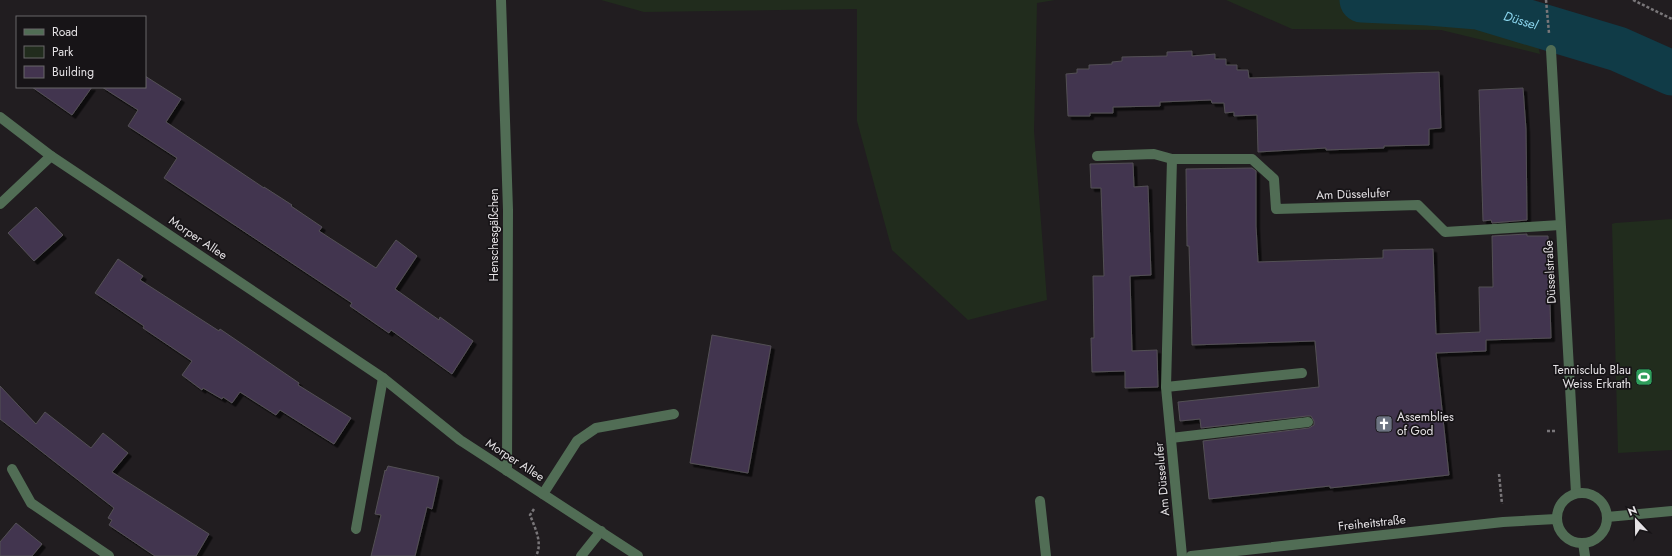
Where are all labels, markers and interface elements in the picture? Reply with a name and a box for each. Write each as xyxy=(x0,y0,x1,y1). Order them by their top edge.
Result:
water label: Düssel xyxy=(1501,6,1541,35)
legend xyxy=(16,16,146,88)
text: Road xyxy=(52,23,78,41)
text: Park xyxy=(52,43,74,61)
text: Building xyxy=(52,63,94,81)
street label: Am Düsselufer xyxy=(1316,184,1391,204)
street label: Henschesgäßchen xyxy=(485,189,503,281)
street label: Morper Allee xyxy=(165,212,231,264)
street label: Düsselstraße xyxy=(1539,240,1561,304)
place label: Tennisclub Blau Weiss Erkrath xyxy=(1553,361,1631,393)
sports icon: Tennisclub Blau Weiss Erkrath xyxy=(1634,367,1654,387)
place label: Assemblies of God xyxy=(1397,408,1454,440)
church icon: Assemblies of God xyxy=(1374,414,1394,434)
street label: Morper Allee xyxy=(482,434,548,486)
street label: Am Düsselufer xyxy=(1150,440,1174,517)
north arrow xyxy=(1616,500,1656,540)
text: N xyxy=(1625,502,1639,520)
street label: Freiheitstraße xyxy=(1337,510,1407,536)

